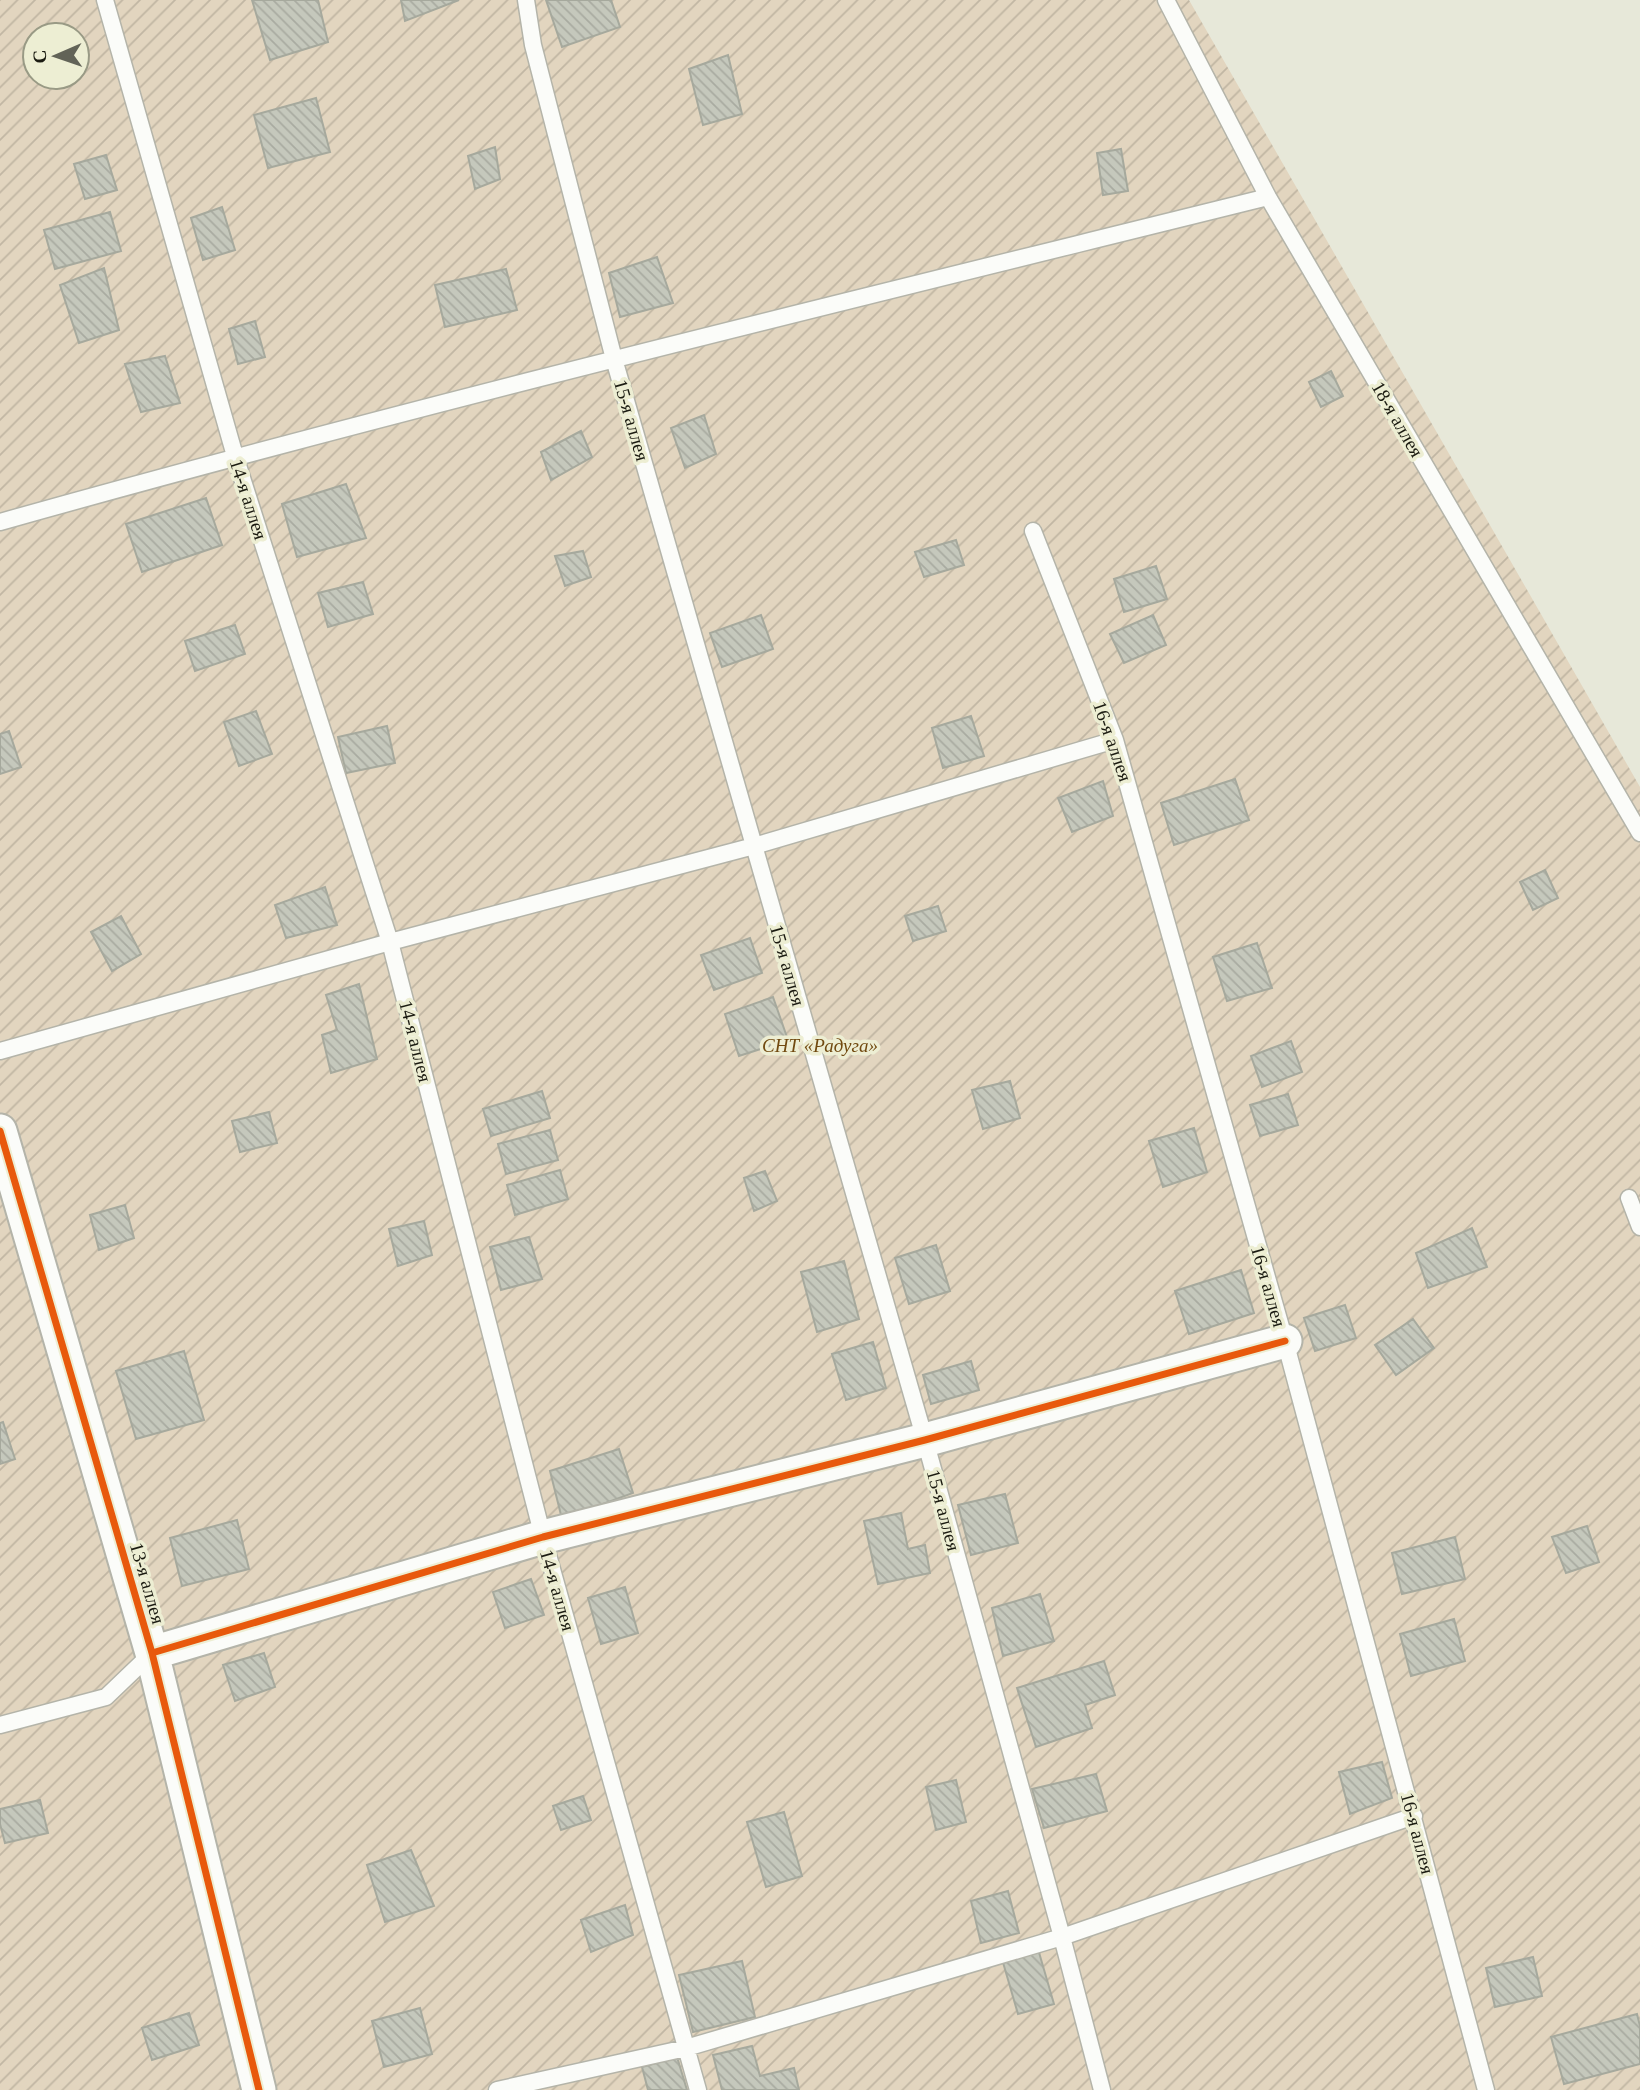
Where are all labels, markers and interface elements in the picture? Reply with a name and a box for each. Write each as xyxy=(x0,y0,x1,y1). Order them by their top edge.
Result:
north arrow xyxy=(21,21,91,91)
text: С xyxy=(29,49,50,64)
street label: 15-я аллея xyxy=(610,377,653,463)
street label: 18-я аллея xyxy=(1368,378,1428,461)
street label: 14-я аллея xyxy=(226,456,271,542)
street label: 16-я аллея xyxy=(1089,698,1136,784)
street label: 15-я аллея xyxy=(766,922,809,1008)
street label: 14-я аллея xyxy=(395,998,436,1084)
park label: СНТ «Радуга» xyxy=(762,1035,878,1056)
street label: 16-я аллея xyxy=(1247,1243,1290,1329)
street label: 15-я аллея xyxy=(923,1467,965,1553)
street label: 13-я аллея xyxy=(126,1540,169,1626)
street label: 14-я аллея xyxy=(536,1547,579,1633)
street label: 16-я аллея xyxy=(1397,1790,1439,1876)

